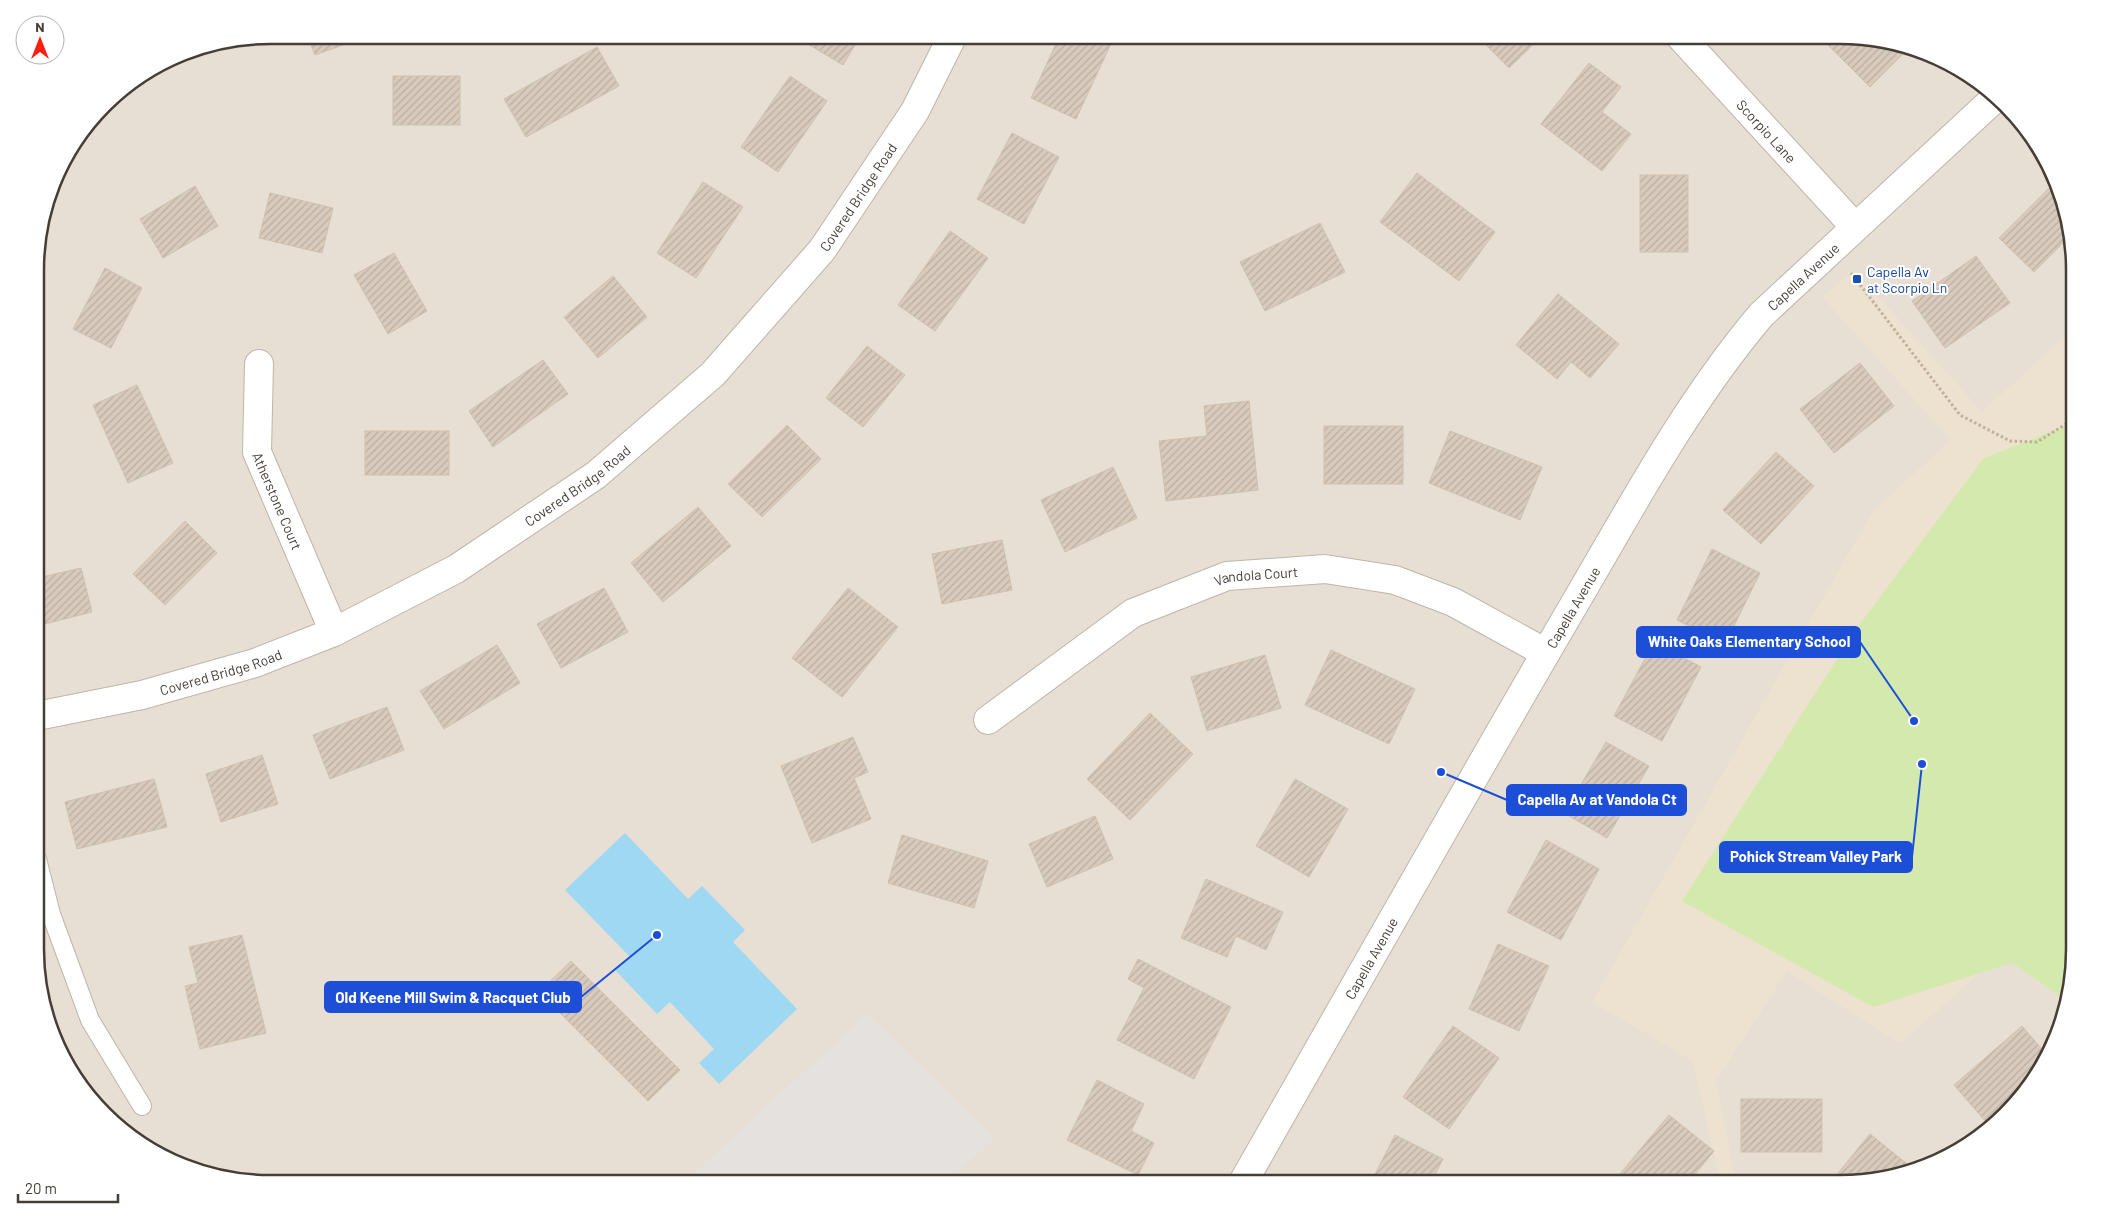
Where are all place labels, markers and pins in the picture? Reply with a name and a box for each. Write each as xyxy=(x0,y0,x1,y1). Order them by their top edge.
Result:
place label: Capella Av at Scorpio Ln xyxy=(1867,263,1947,296)
marker: Capella Av at Scorpio Ln xyxy=(1851,273,1863,285)
callout: White Oaks Elementary School xyxy=(1637,627,1860,657)
callout: Capella Av at Vandola Ct xyxy=(1507,785,1686,815)
callout: Pohick Stream Valley Park xyxy=(1720,842,1912,872)
callout: Old Keene Mill Swim & Racquet Club xyxy=(325,982,581,1012)

